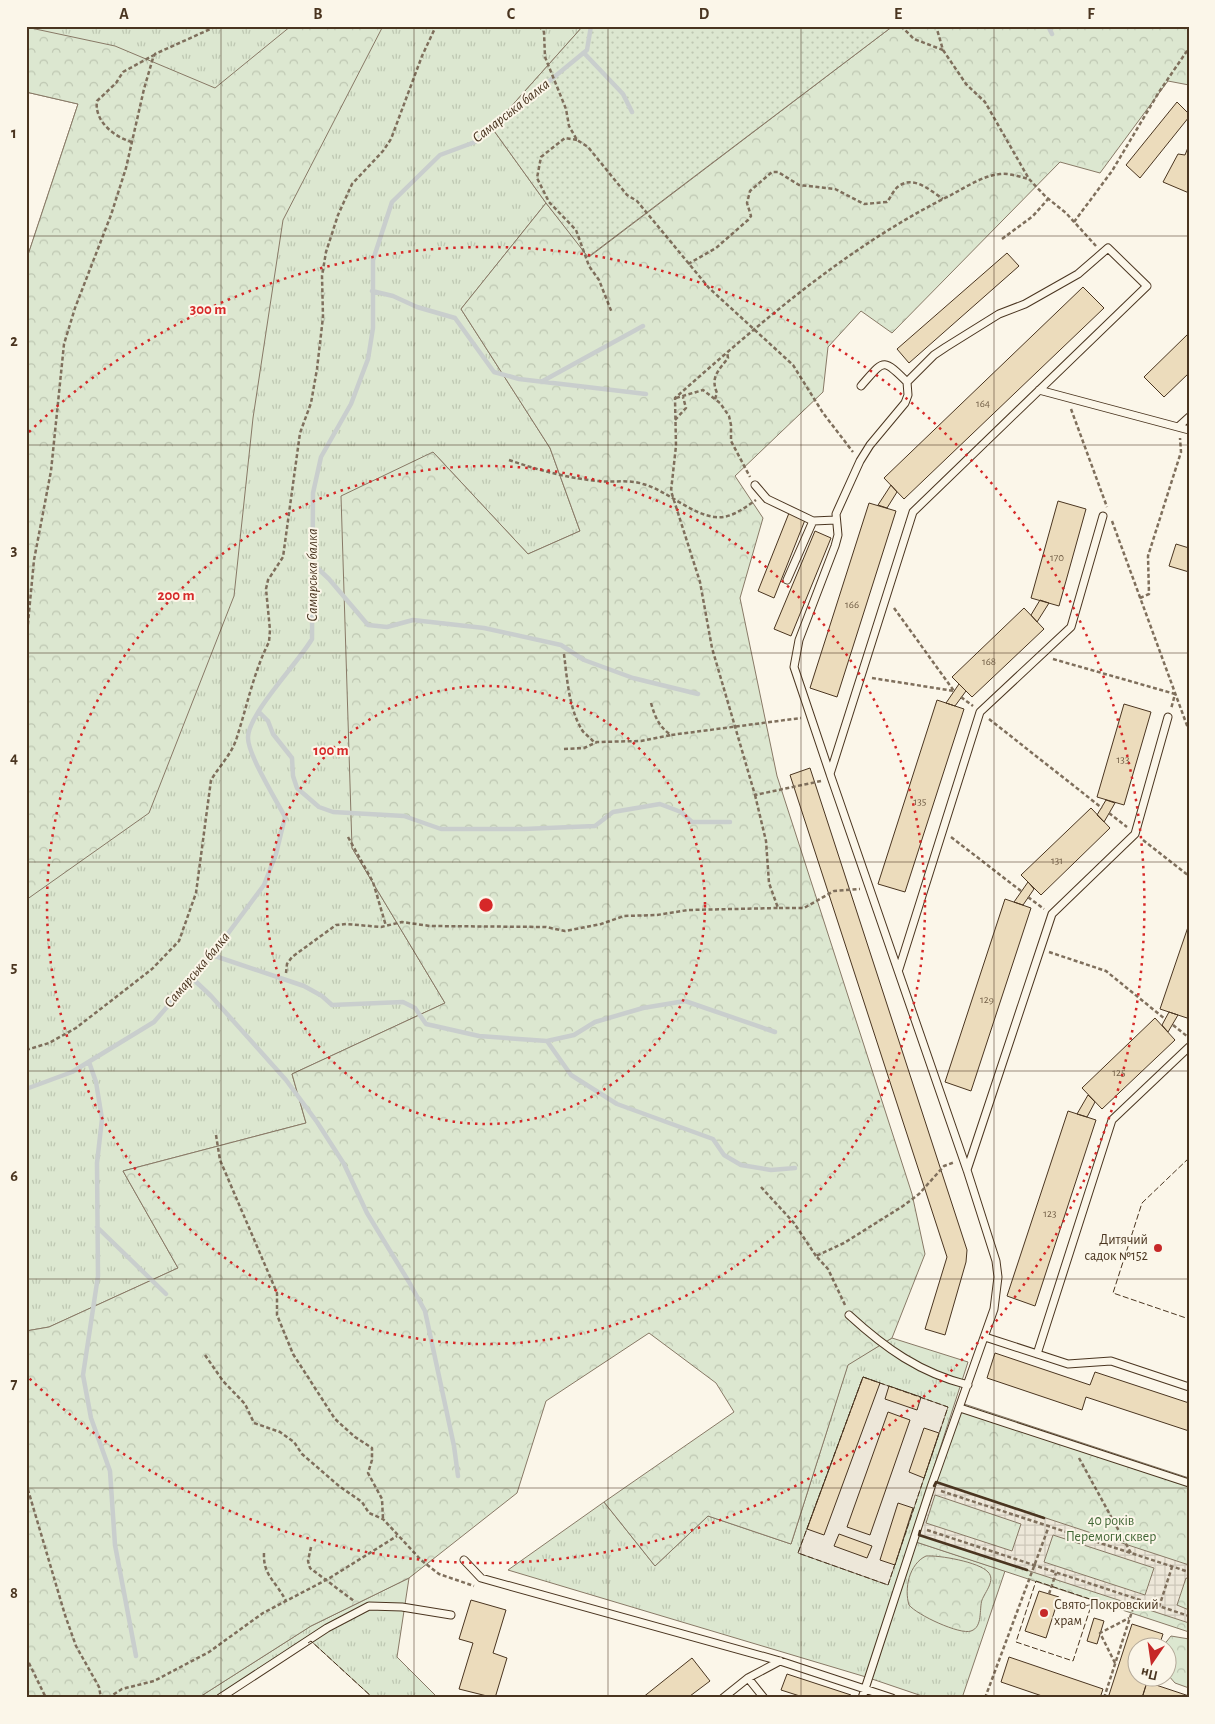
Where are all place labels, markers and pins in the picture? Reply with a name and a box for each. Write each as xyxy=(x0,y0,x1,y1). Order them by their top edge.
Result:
centre of rings xyxy=(477,896,495,914)
place label: Дитячий садок №152 xyxy=(1084,1233,1148,1263)
marker: Дитячий садок №152 xyxy=(1152,1242,1164,1254)
place label: Свято-Покровский храм xyxy=(1054,1598,1159,1628)
marker: Свято-Покровский храм xyxy=(1038,1607,1050,1619)

